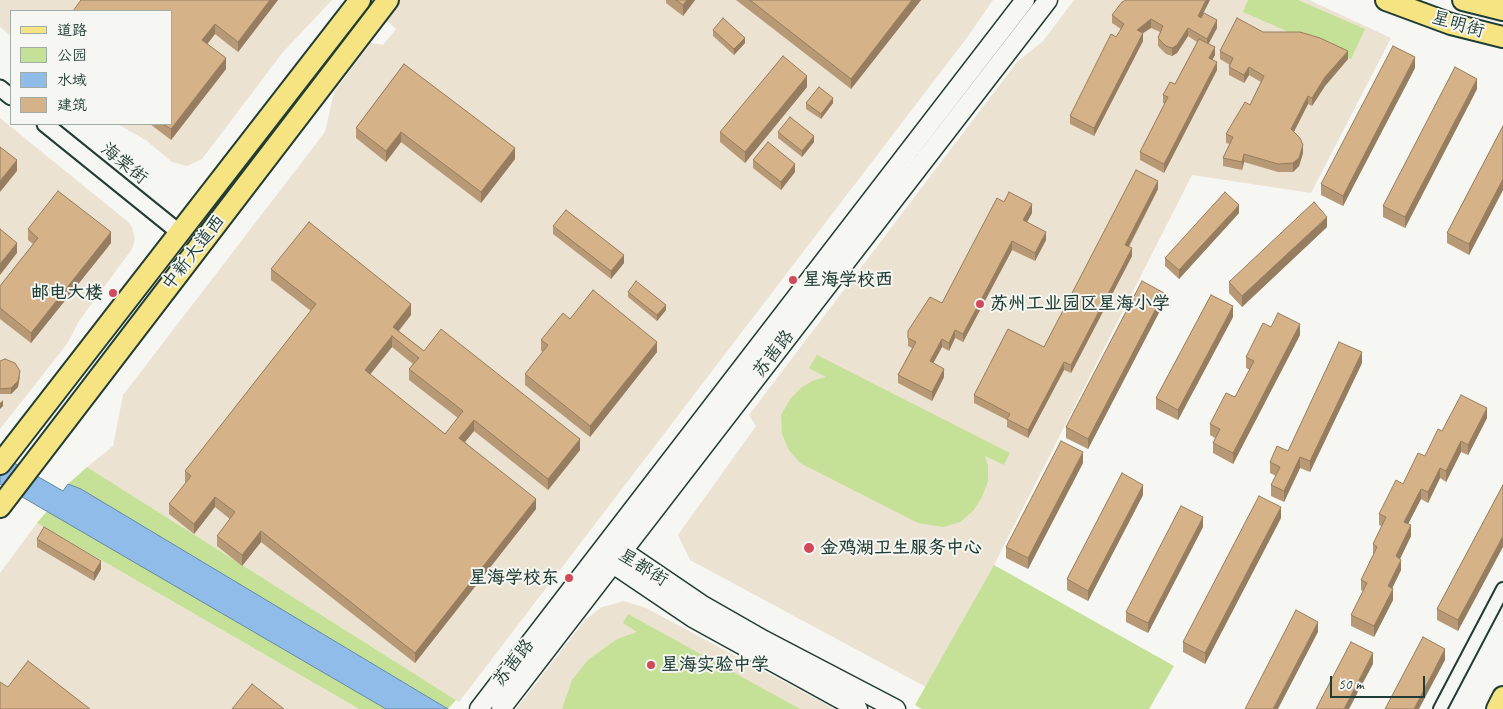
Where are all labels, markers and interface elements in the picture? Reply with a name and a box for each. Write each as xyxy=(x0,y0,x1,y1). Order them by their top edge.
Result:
street label: 星明街 xyxy=(1429,7,1487,43)
legend xyxy=(10,10,172,125)
text: 道路 xyxy=(57,21,87,40)
text: 公园 xyxy=(57,46,87,65)
text: 水域 xyxy=(57,71,87,90)
text: 建筑 xyxy=(57,96,87,115)
street label: 海棠街 xyxy=(96,139,152,189)
street label: 中新大道西 xyxy=(158,211,230,295)
place label: 星海学校西 xyxy=(803,269,893,291)
marker: 星海学校西 xyxy=(787,274,799,286)
place label: 邮电大楼 xyxy=(31,282,103,304)
marker: 邮电大楼 xyxy=(107,287,119,299)
place label: 苏州工业园区星海小学 xyxy=(990,293,1170,315)
marker: 苏州工业园区星海小学 xyxy=(974,298,986,310)
street label: 苏茜路 xyxy=(749,326,799,382)
place label: 金鸡湖卫生服务中心 xyxy=(820,537,982,559)
marker: 金鸡湖卫生服务中心 xyxy=(802,541,816,555)
street label: 星都街 xyxy=(614,545,672,591)
place label: 星海学校东 xyxy=(469,567,559,589)
marker: 星海学校东 xyxy=(563,572,575,584)
street label: 苏茜路 xyxy=(489,635,539,691)
place label: 星海实验中学 xyxy=(661,654,769,676)
marker: 星海实验中学 xyxy=(645,659,657,671)
scale bar xyxy=(1333,666,1428,698)
text: 50 m xyxy=(1338,675,1364,694)

